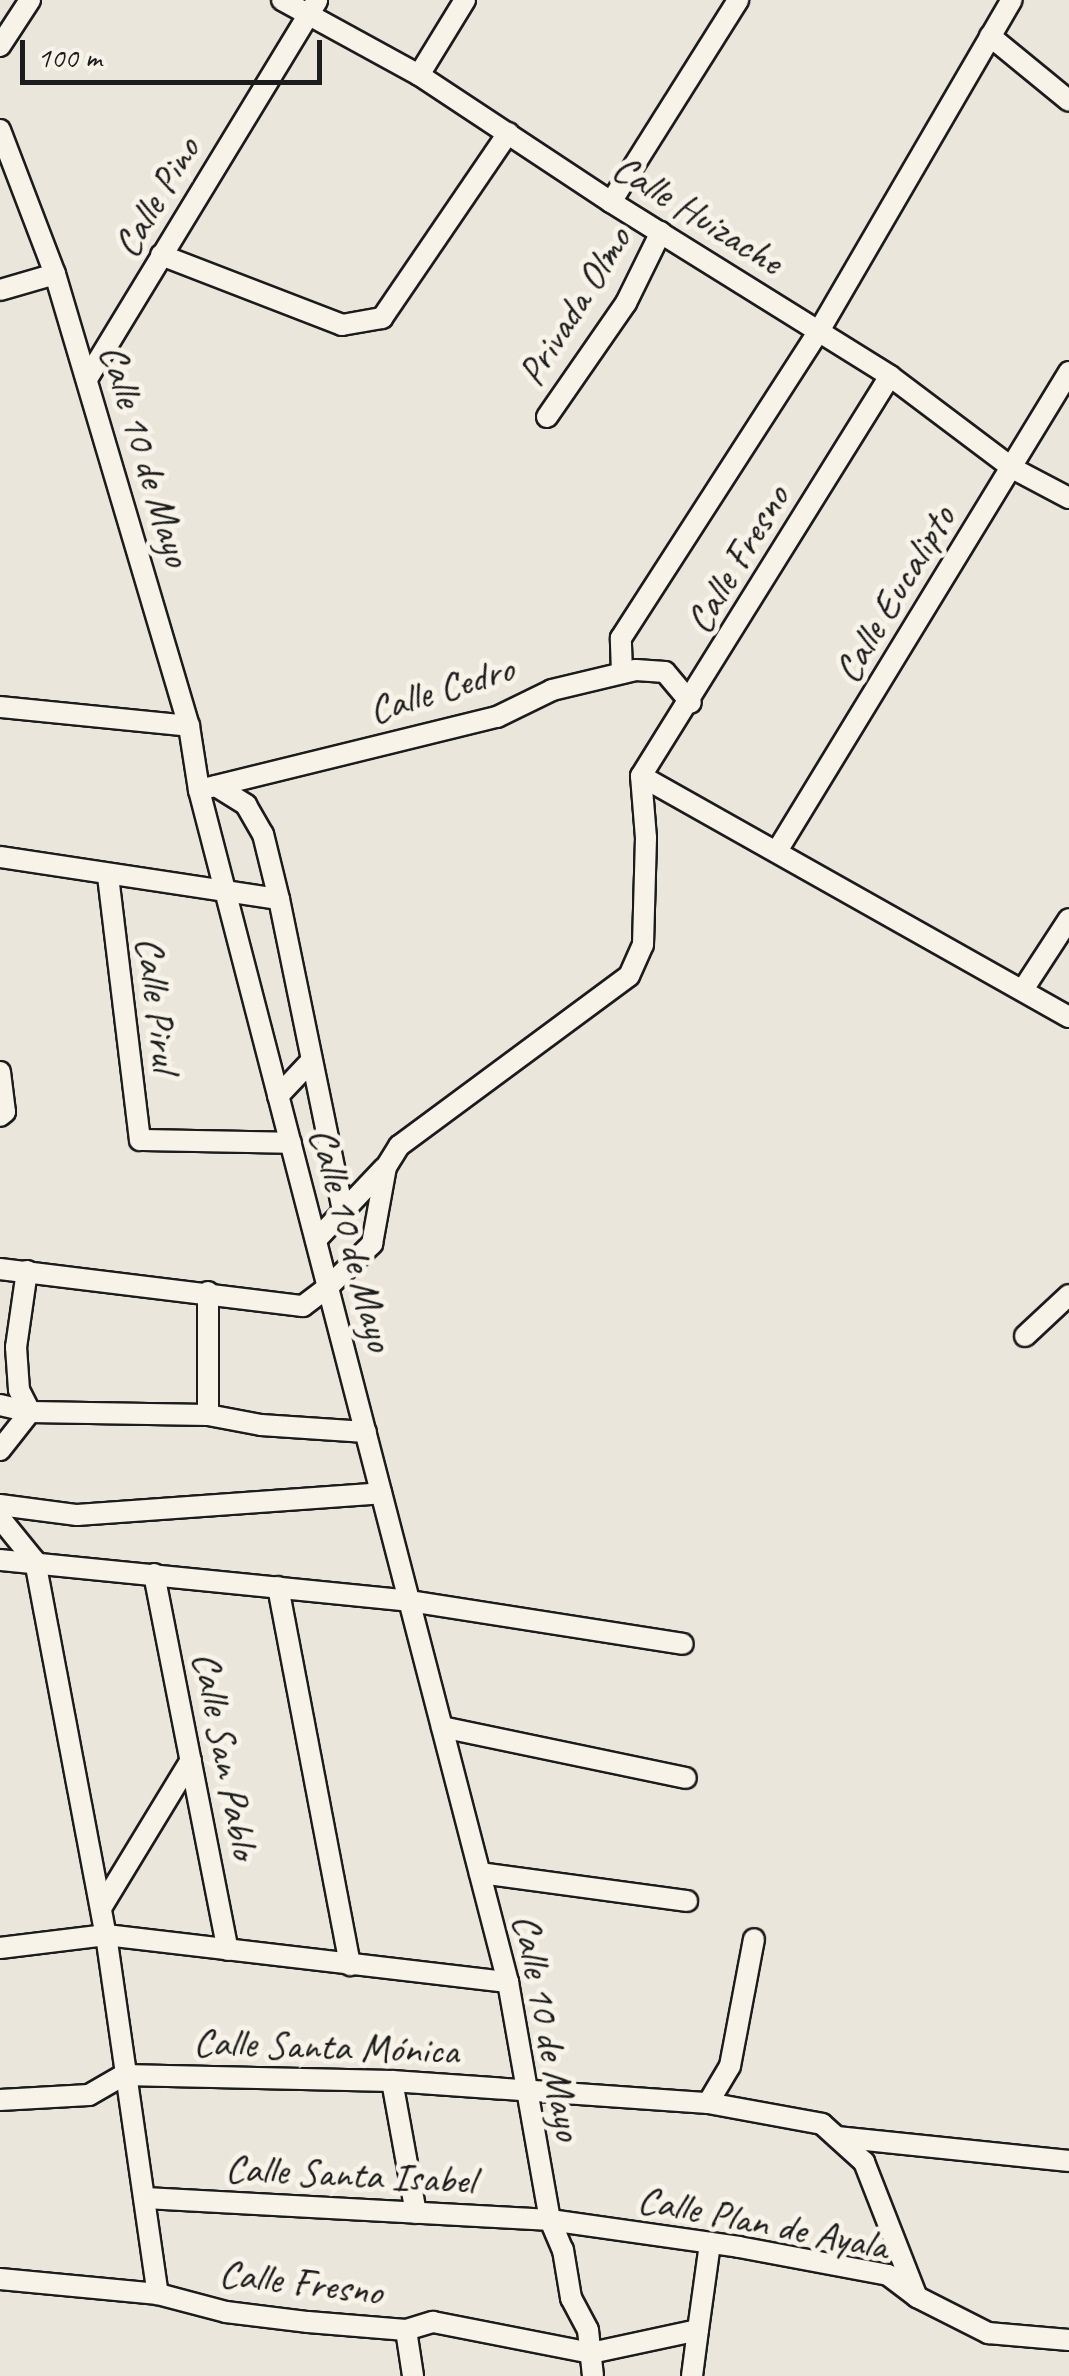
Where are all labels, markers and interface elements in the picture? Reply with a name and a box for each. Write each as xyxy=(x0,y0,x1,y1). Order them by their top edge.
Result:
scale bar xyxy=(25,20,328,82)
text: 100 m xyxy=(37,38,102,76)
street label: Calle Pino xyxy=(102,128,210,266)
street label: Calle Huizache xyxy=(604,143,792,285)
street label: Privada Olmo xyxy=(507,218,641,394)
street label: Calle 10 de Mayo xyxy=(89,338,203,572)
street label: Calle Fresno xyxy=(674,477,800,641)
street label: Calle Eucalipto xyxy=(823,498,965,690)
street label: Calle Cedro xyxy=(363,644,519,734)
street label: Calle Pirul xyxy=(126,934,190,1074)
street label: Calle 10 de Mayo xyxy=(299,1122,405,1356)
street label: Calle San Pablo xyxy=(182,1648,270,1862)
street label: Calle 10 de Mayo xyxy=(503,1910,593,2144)
street label: Calle Santa Mónica xyxy=(193,2017,459,2075)
street label: Calle Santa Isabel xyxy=(224,2143,476,2205)
street label: Calle Plan de Ayala xyxy=(633,2174,893,2270)
street label: Calle Fresno xyxy=(217,2248,385,2316)

